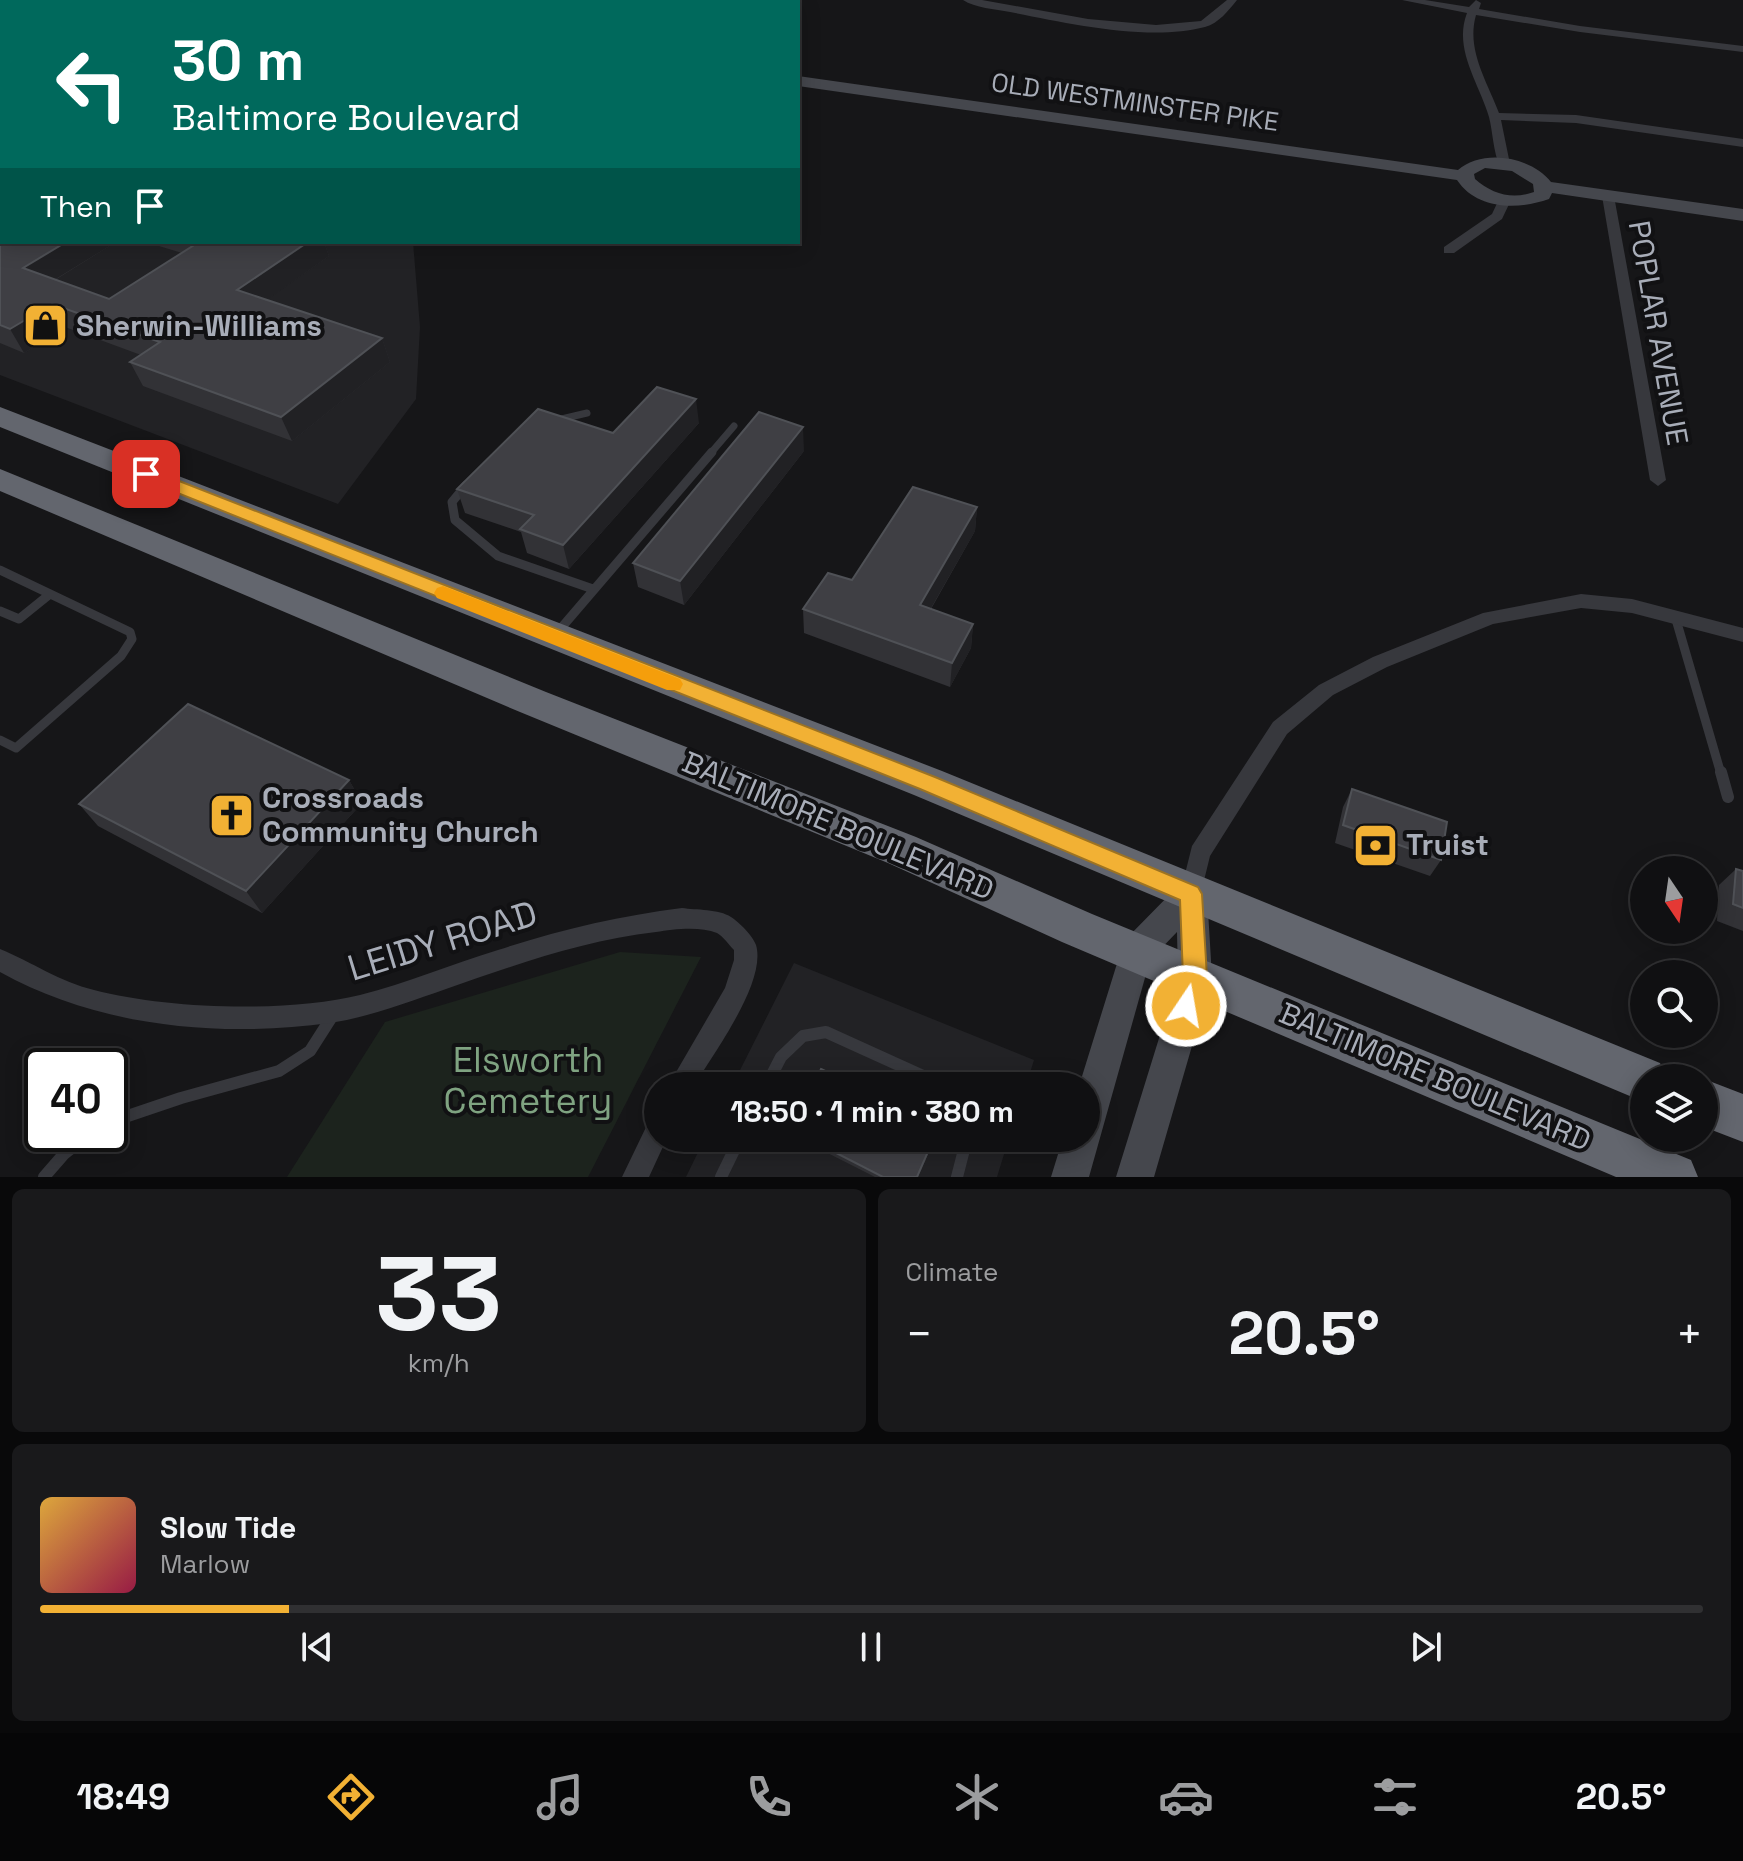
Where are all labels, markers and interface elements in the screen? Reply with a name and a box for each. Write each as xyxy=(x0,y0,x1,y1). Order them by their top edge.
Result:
text: 30 m xyxy=(172,25,304,96)
icon: left xyxy=(40,32,144,136)
street label: OLD WESTMINSTER PIKE xyxy=(989,65,1281,139)
text: Baltimore Boulevard xyxy=(172,95,521,141)
icon: arrive xyxy=(128,184,172,228)
text: Then xyxy=(40,187,112,226)
street label: POPLAR AVENUE xyxy=(1620,218,1697,448)
shop icon: Sherwin-Williams xyxy=(21,302,69,350)
place label: Sherwin-Williams xyxy=(76,306,322,345)
pin xyxy=(112,440,180,508)
icon: arrive xyxy=(124,452,168,496)
street label: BALTIMORE BOULEVARD xyxy=(677,742,1000,909)
place label: Crossroads Community Church xyxy=(262,778,539,851)
church icon: Crossroads Community Church xyxy=(207,791,255,839)
bank icon: Truist xyxy=(1351,821,1399,869)
place label: Truist xyxy=(1406,825,1489,864)
north arrow xyxy=(1630,856,1718,944)
map controls xyxy=(1630,856,1718,1152)
street label: LEIDY ROAD xyxy=(342,890,542,992)
button: search xyxy=(1630,960,1718,1048)
position arrow xyxy=(1144,964,1228,1048)
street label: BALTIMORE BOULEVARD xyxy=(1274,993,1597,1160)
park label: Elsworth Cemetery xyxy=(444,1037,612,1124)
speed limit sign: 40 xyxy=(24,1048,128,1152)
button: layers xyxy=(1630,1064,1718,1152)
text: 18:50 · 1 min · 380 m xyxy=(730,1092,1014,1131)
text: 33 xyxy=(376,1228,502,1360)
text: Climate xyxy=(906,1255,998,1289)
text: 20.5° xyxy=(1229,1295,1380,1372)
text: − xyxy=(906,1306,933,1362)
text: + xyxy=(1676,1306,1703,1362)
text: km/h xyxy=(408,1346,470,1380)
text: Slow Tide xyxy=(160,1508,296,1547)
text: Marlow xyxy=(160,1547,250,1581)
icon: previous xyxy=(295,1625,339,1669)
icon: pause xyxy=(849,1625,893,1669)
icon: next xyxy=(1404,1625,1448,1669)
icon: directions xyxy=(323,1769,379,1825)
icon: music xyxy=(532,1769,588,1825)
icon: phone xyxy=(741,1769,797,1825)
icon: climate xyxy=(949,1769,1005,1825)
icon: car xyxy=(1158,1769,1214,1825)
icon: filters xyxy=(1367,1769,1423,1825)
text: 18:49 xyxy=(76,1774,170,1820)
text: 20.5° xyxy=(1576,1774,1667,1820)

